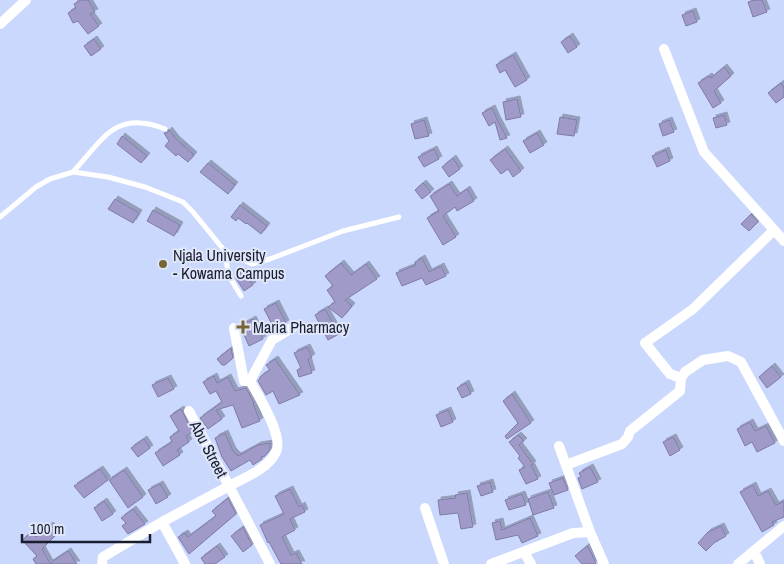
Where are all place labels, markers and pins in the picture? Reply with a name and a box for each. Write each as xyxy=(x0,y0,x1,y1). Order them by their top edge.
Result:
place label: Njala University - Kowama Campus xyxy=(173,244,285,284)
marker: Njala University - Kowama Campus xyxy=(157,258,169,270)
place label: Maria Pharmacy xyxy=(253,316,350,338)
marker: Maria Pharmacy xyxy=(237,321,249,333)

